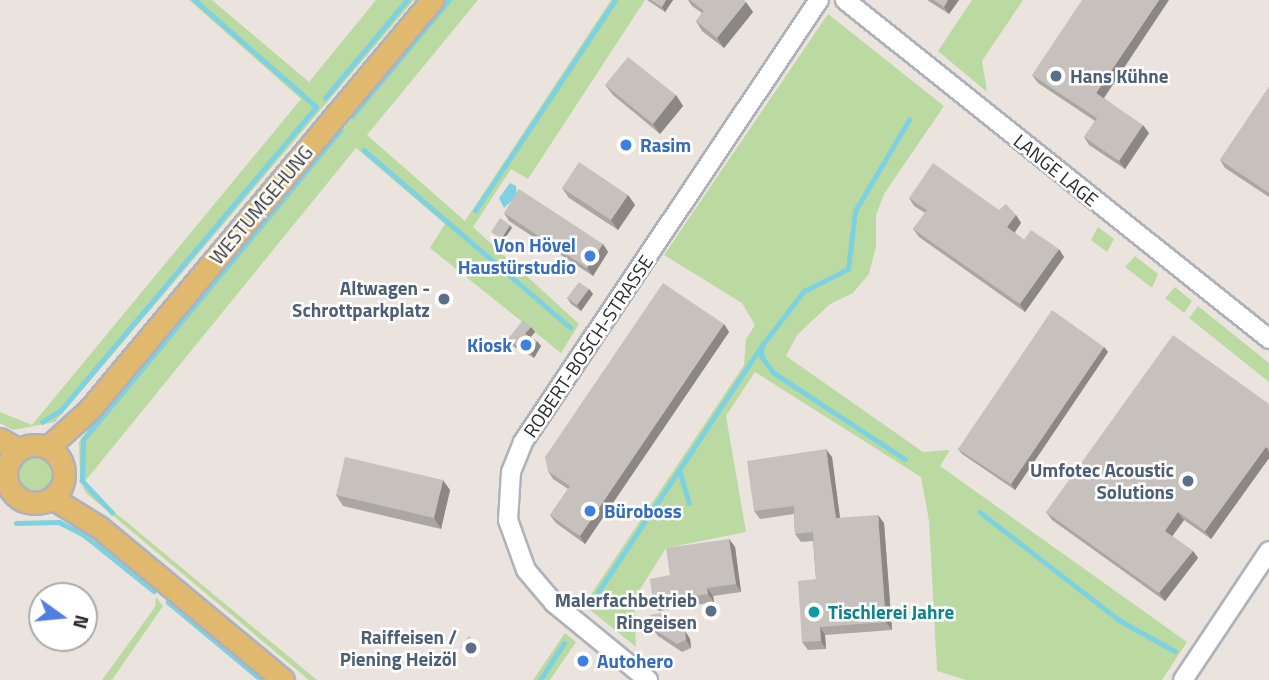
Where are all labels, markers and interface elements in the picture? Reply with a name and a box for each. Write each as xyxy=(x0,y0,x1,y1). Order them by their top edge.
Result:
place label: Hans Kühne xyxy=(1070,65,1168,87)
marker: Hans Kühne xyxy=(1048,68,1064,84)
street label: LANGE LAGE xyxy=(1009,129,1103,211)
place label: Rasim xyxy=(640,134,691,156)
marker: Rasim xyxy=(618,137,634,153)
street label: WESTUMGEHUNG xyxy=(205,141,317,269)
place label: Von Hövel Haustürstudio xyxy=(458,234,576,278)
marker: Von Hövel Haustürstudio xyxy=(582,248,598,264)
street label: ROBERT-BOSCH-STRASSE xyxy=(519,251,657,441)
place label: Altwagen - Schrottparkplatz xyxy=(292,277,430,321)
marker: Altwagen - Schrottparkplatz xyxy=(436,291,452,307)
place label: Kiosk xyxy=(467,334,512,356)
marker: Kiosk xyxy=(518,337,534,353)
place label: Umfotec Acoustic Solutions xyxy=(1030,459,1174,503)
marker: Umfotec Acoustic Solutions xyxy=(1180,473,1196,489)
place label: Büroboss xyxy=(604,500,682,522)
marker: Büroboss xyxy=(582,503,598,519)
north arrow xyxy=(28,582,98,652)
place label: Malerfachbetrieb Ringeisen xyxy=(555,589,697,633)
place label: Tischlerei Jahre xyxy=(828,601,954,623)
marker: Malerfachbetrieb Ringeisen xyxy=(703,603,719,619)
marker: Tischlerei Jahre xyxy=(806,604,822,620)
text: N xyxy=(66,612,98,632)
place label: Raiffeisen / Piening Heizöl xyxy=(340,626,457,670)
marker: Raiffeisen / Piening Heizöl xyxy=(463,640,479,656)
place label: Autohero xyxy=(597,650,673,672)
marker: Autohero xyxy=(575,653,591,669)

